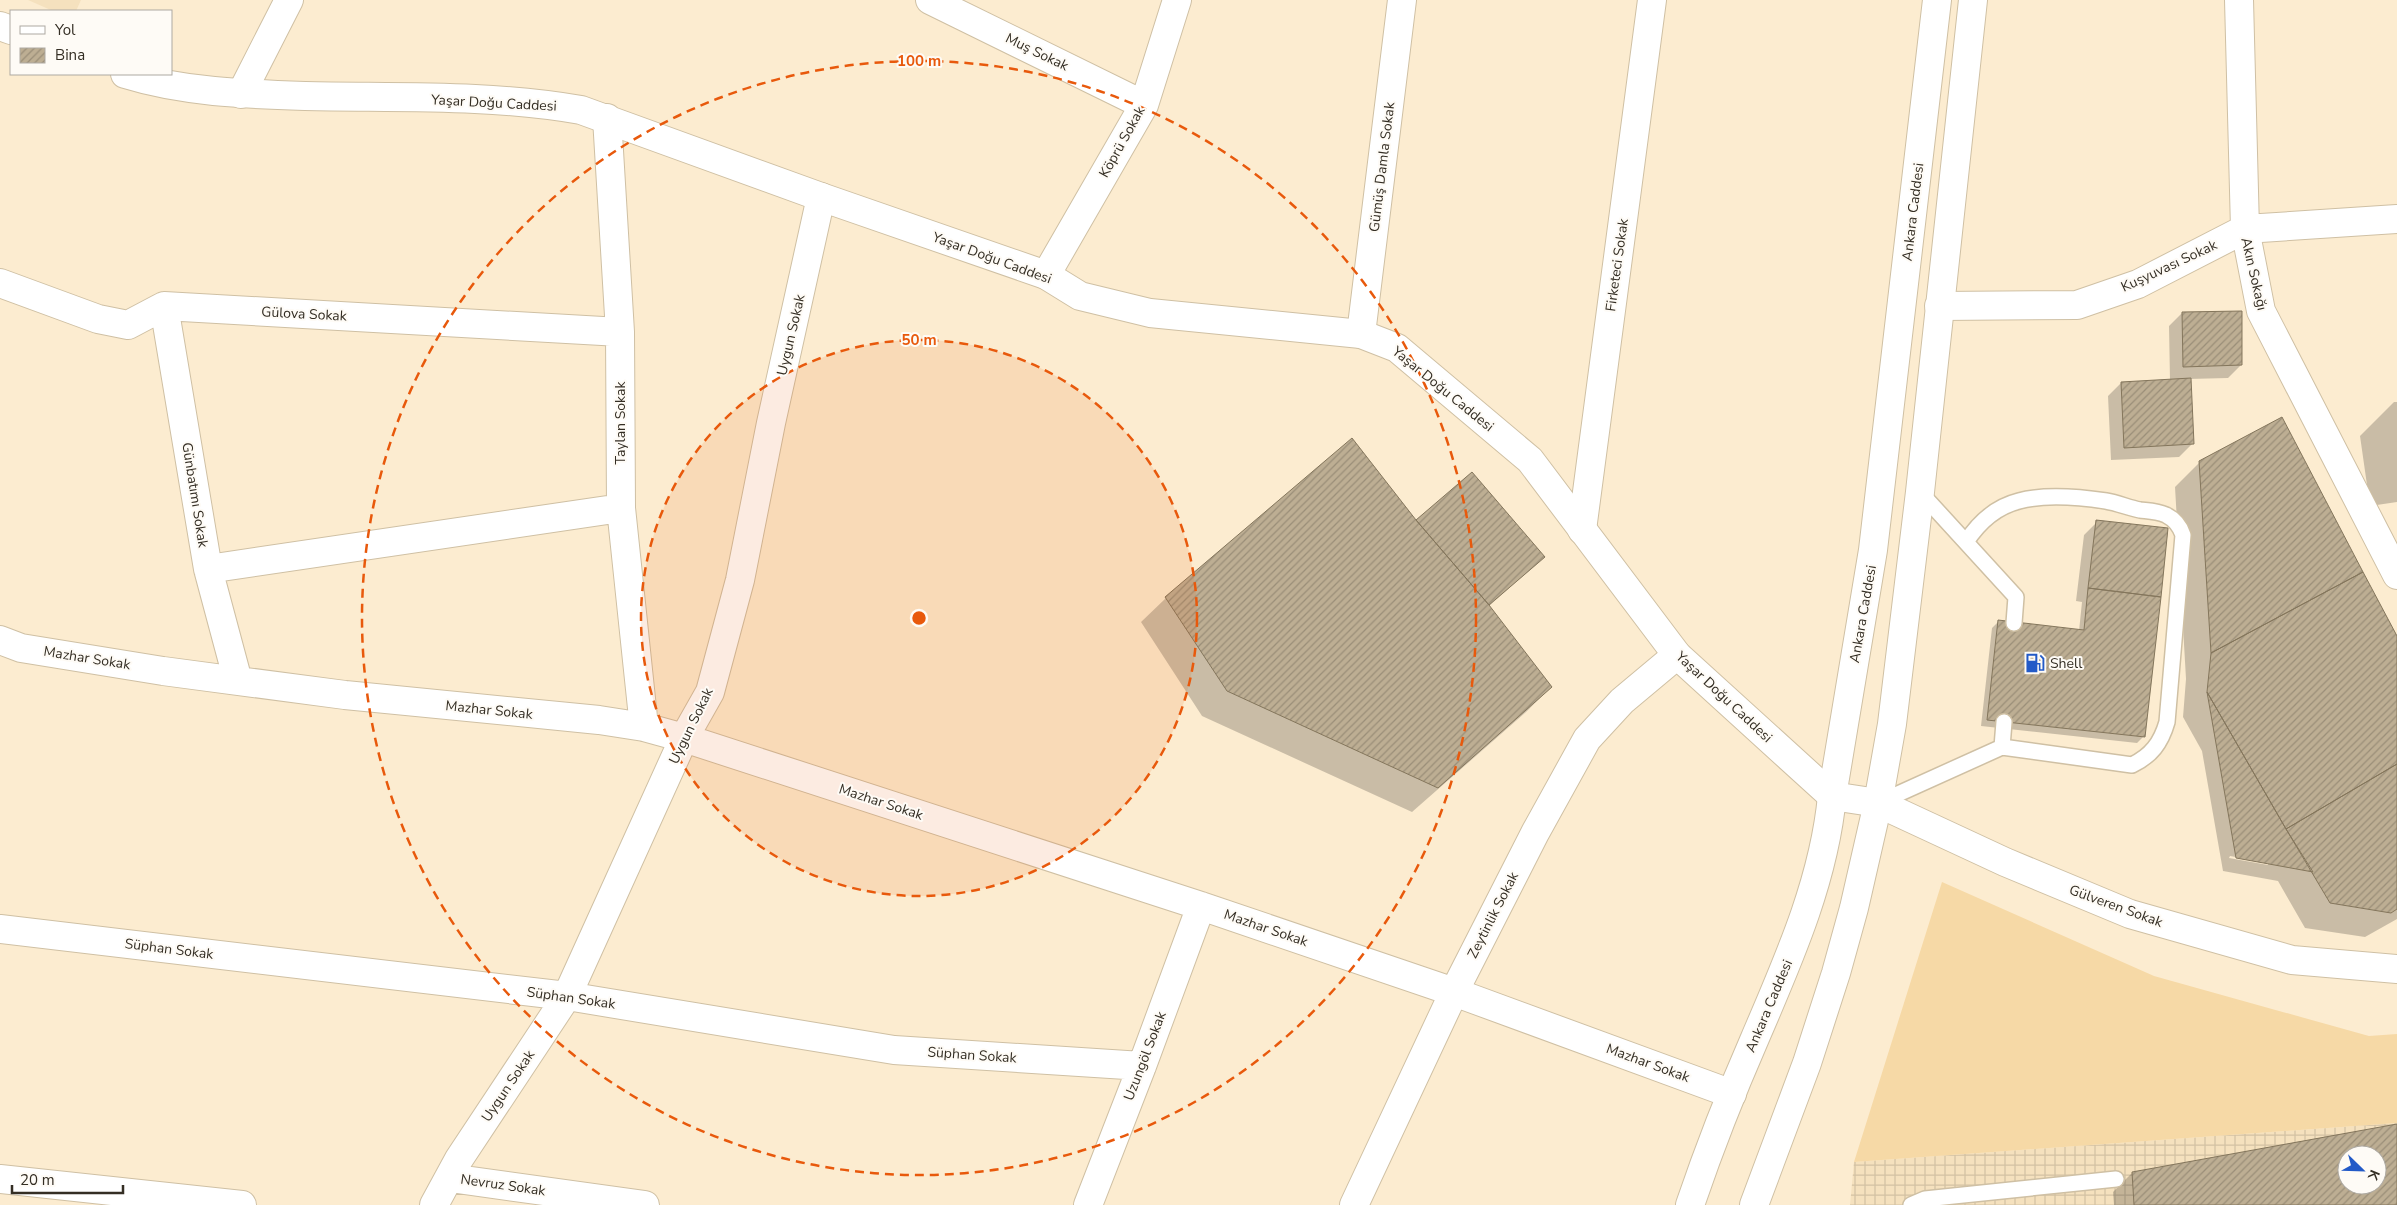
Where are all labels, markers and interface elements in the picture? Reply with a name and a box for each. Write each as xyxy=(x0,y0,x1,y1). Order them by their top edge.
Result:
legend xyxy=(10,10,172,75)
text: Yol xyxy=(54,20,76,40)
street label: Muş Sokak xyxy=(1002,29,1073,76)
text: Bina xyxy=(55,45,85,65)
text: 100 m xyxy=(897,51,941,71)
street label: Yaşar Doğu Caddesi xyxy=(430,90,557,116)
street label: Gümüş Damla Sokak xyxy=(1365,100,1400,233)
street label: Köprü Sokak xyxy=(1095,102,1150,181)
street label: Ankara Caddesi xyxy=(1898,162,1928,262)
street label: Firketeci Sokak xyxy=(1601,216,1633,313)
street label: Yaşar Doğu Caddesi xyxy=(929,227,1054,288)
street label: Kuşyuvası Sokak xyxy=(2118,235,2221,297)
street label: Akın Sokağı xyxy=(2236,236,2272,312)
street label: Uygun Sokak xyxy=(772,292,810,377)
street label: Gülova Sokak xyxy=(261,302,348,326)
text: 50 m xyxy=(901,330,937,350)
street label: Yaşar Doğu Caddesi xyxy=(1387,341,1498,436)
street label: Taylan Sokak xyxy=(611,381,630,464)
street label: Günbatımı Sokak xyxy=(177,441,213,550)
street label: Ankara Caddesi xyxy=(1845,564,1881,664)
centre of rings xyxy=(910,609,928,627)
street label: Mazhar Sokak xyxy=(42,642,133,674)
street label: Yaşar Doğu Caddesi xyxy=(1671,647,1776,747)
fuel station icon: Shell xyxy=(2024,652,2046,674)
place label: Shell xyxy=(2050,654,2083,673)
street label: Uygun Sokak xyxy=(664,684,718,767)
street label: Mazhar Sokak xyxy=(444,696,535,724)
street label: Mazhar Sokak xyxy=(836,779,927,825)
street label: Zeytinlik Sokak xyxy=(1463,868,1523,961)
street label: Gülveren Sokak xyxy=(2067,880,2166,932)
street label: Mazhar Sokak xyxy=(1221,905,1311,952)
street label: Süphan Sokak xyxy=(124,934,215,964)
street label: Ankara Caddesi xyxy=(1741,957,1797,1055)
street label: Süphan Sokak xyxy=(525,982,618,1014)
street label: Uzungöl Sokak xyxy=(1119,1008,1171,1103)
street label: Mazhar Sokak xyxy=(1604,1039,1693,1087)
street label: Süphan Sokak xyxy=(927,1042,1018,1068)
street label: Uygun Sokak xyxy=(477,1046,540,1126)
north arrow xyxy=(2337,1145,2387,1195)
scale bar xyxy=(12,1162,124,1194)
text: K xyxy=(2363,1167,2384,1184)
text: 20 m xyxy=(20,1170,55,1190)
street label: Nevruz Sokak xyxy=(459,1170,548,1201)

